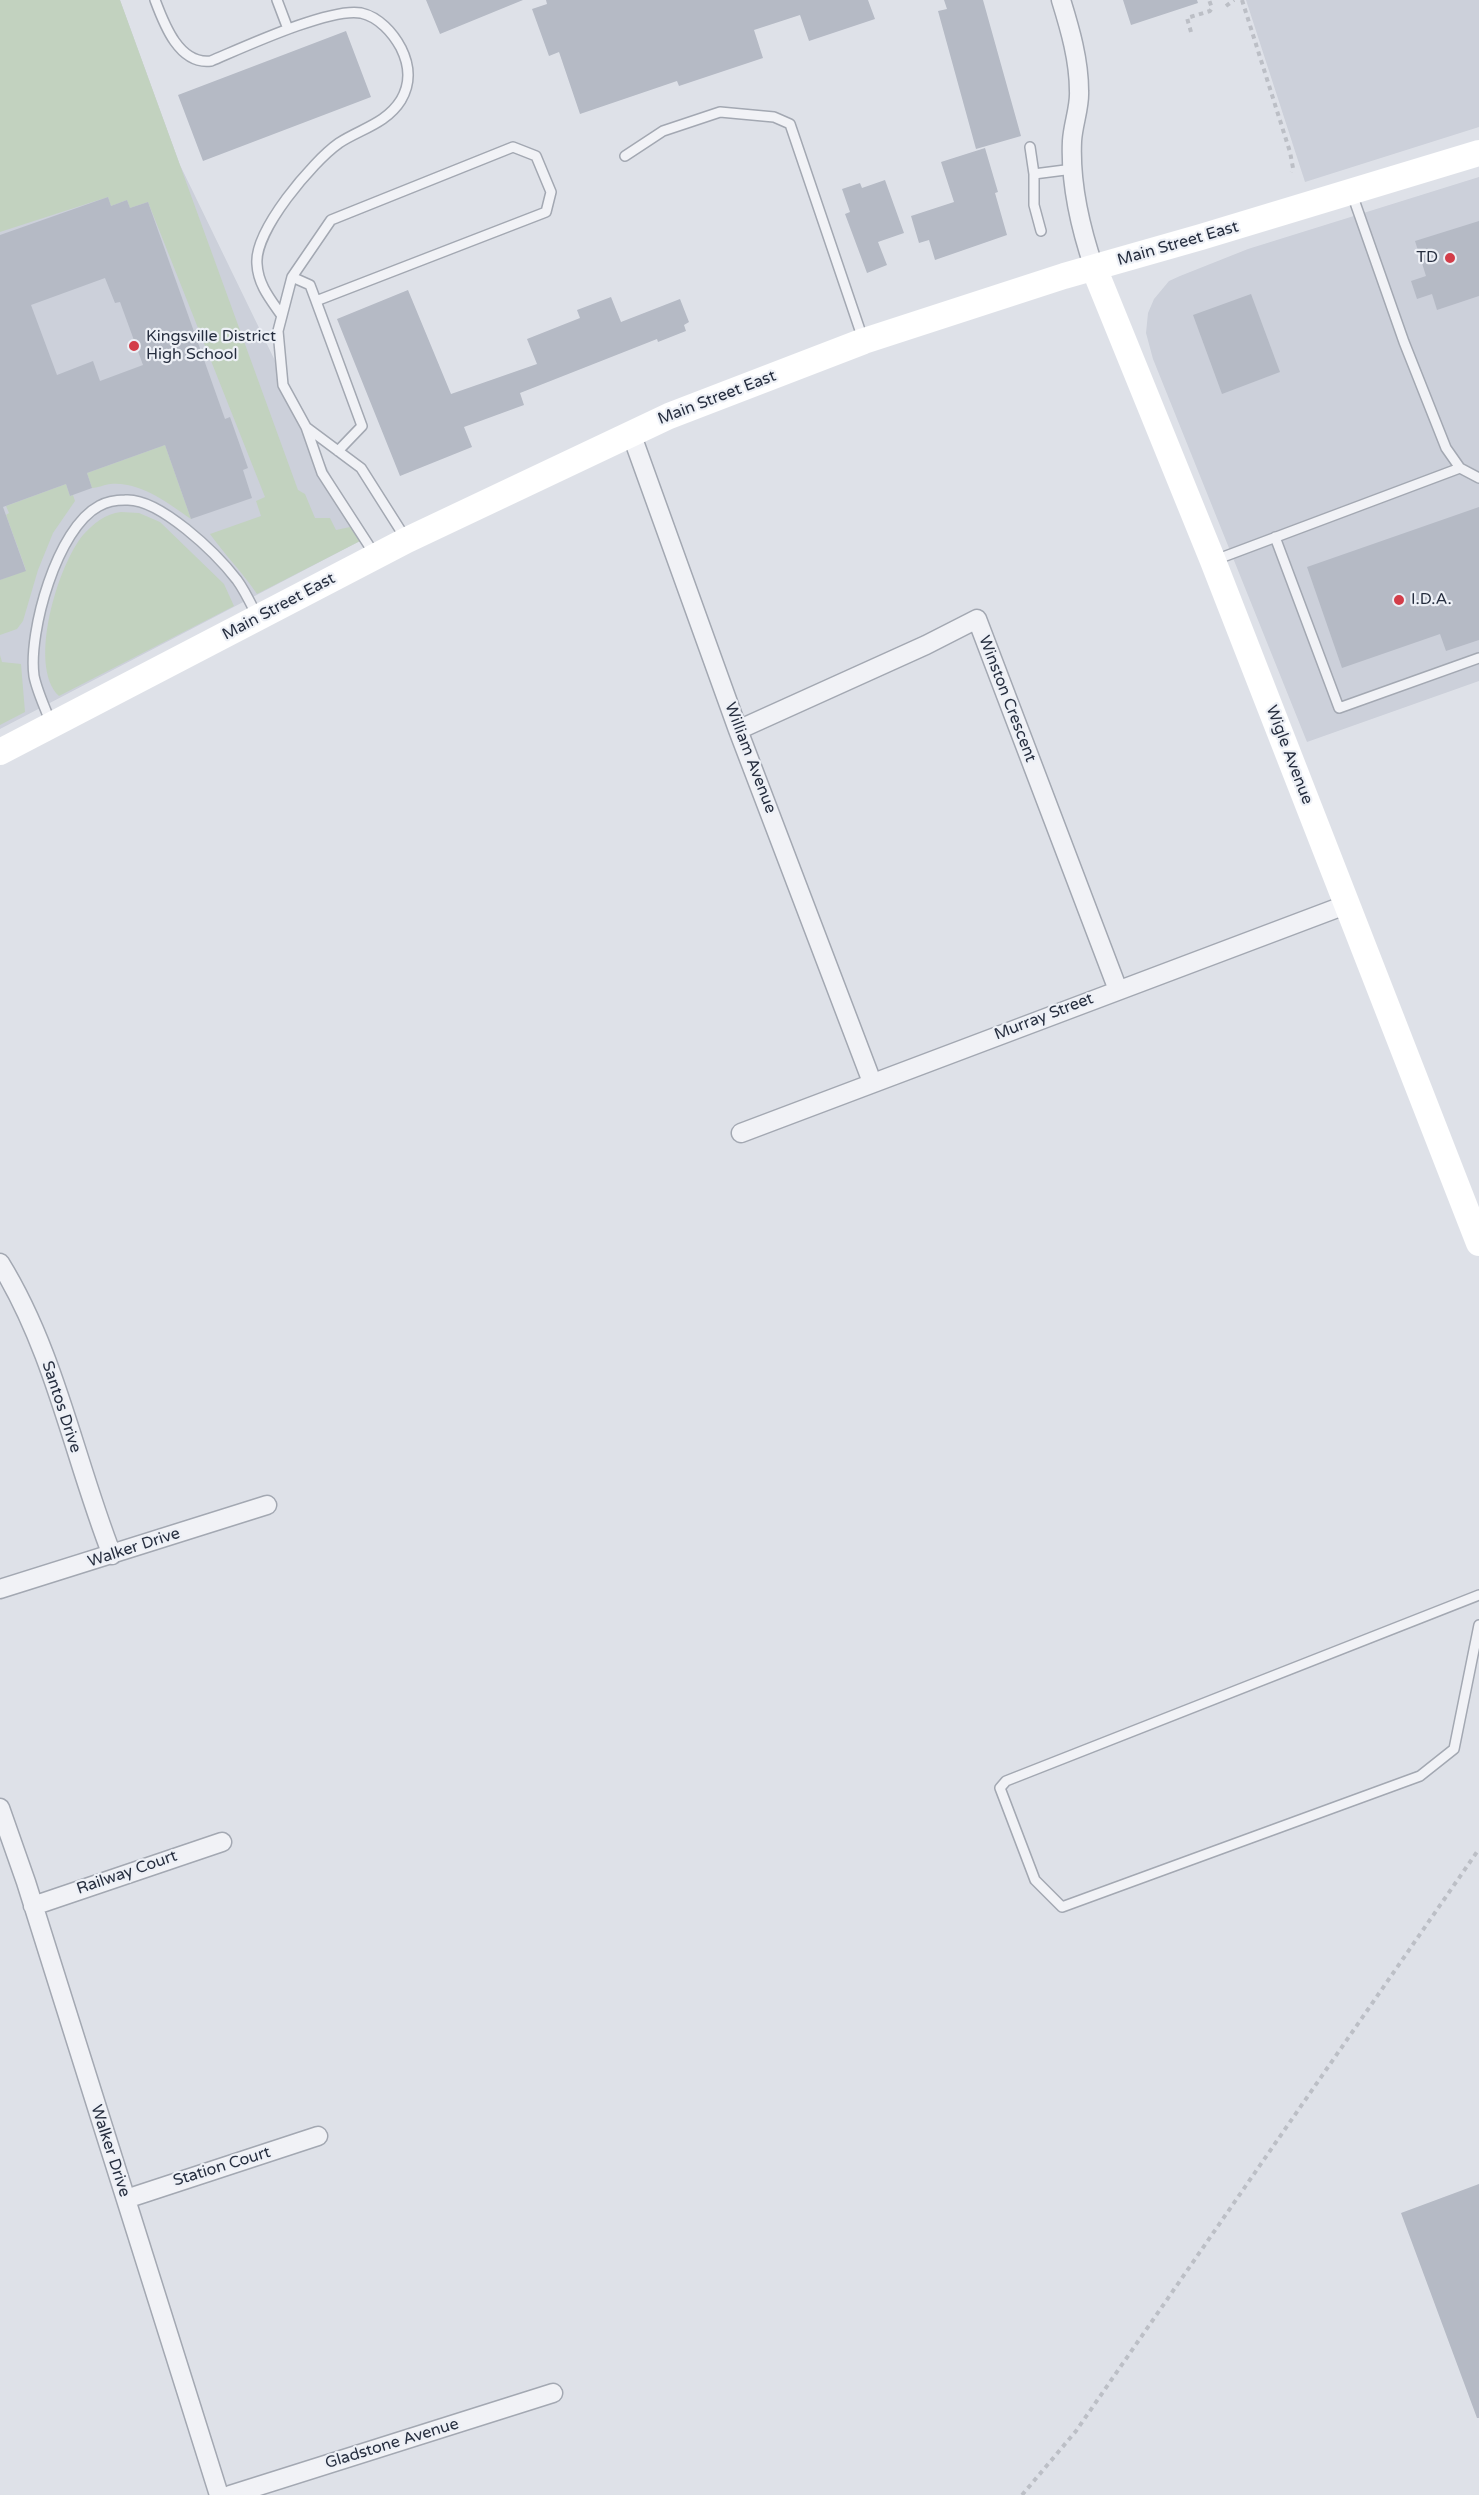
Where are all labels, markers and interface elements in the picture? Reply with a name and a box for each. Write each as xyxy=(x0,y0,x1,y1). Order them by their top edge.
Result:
street label: Main Street East xyxy=(1115,218,1241,270)
place label: TD xyxy=(1416,248,1438,268)
marker: TD xyxy=(1443,251,1457,265)
place label: Kingsville District High School xyxy=(146,327,276,365)
marker: Kingsville District High School xyxy=(127,339,141,353)
street label: Main Street East xyxy=(655,367,779,429)
street label: Main Street East xyxy=(219,569,339,645)
place label: I.D.A. xyxy=(1411,590,1452,610)
marker: I.D.A. xyxy=(1392,593,1406,607)
street label: Winston Crescent xyxy=(974,633,1040,765)
street label: William Avenue xyxy=(720,700,780,816)
street label: Wigle Avenue xyxy=(1261,703,1317,807)
street label: Murray Street xyxy=(992,989,1096,1045)
street label: Santos Drive xyxy=(37,1359,85,1455)
street label: Walker Drive xyxy=(85,1524,183,1572)
street label: Railway Court xyxy=(74,1847,180,1899)
street label: Walker Drive xyxy=(86,2102,134,2200)
street label: Station Court xyxy=(171,2143,273,2191)
street label: Gladstone Avenue xyxy=(323,2415,461,2473)

